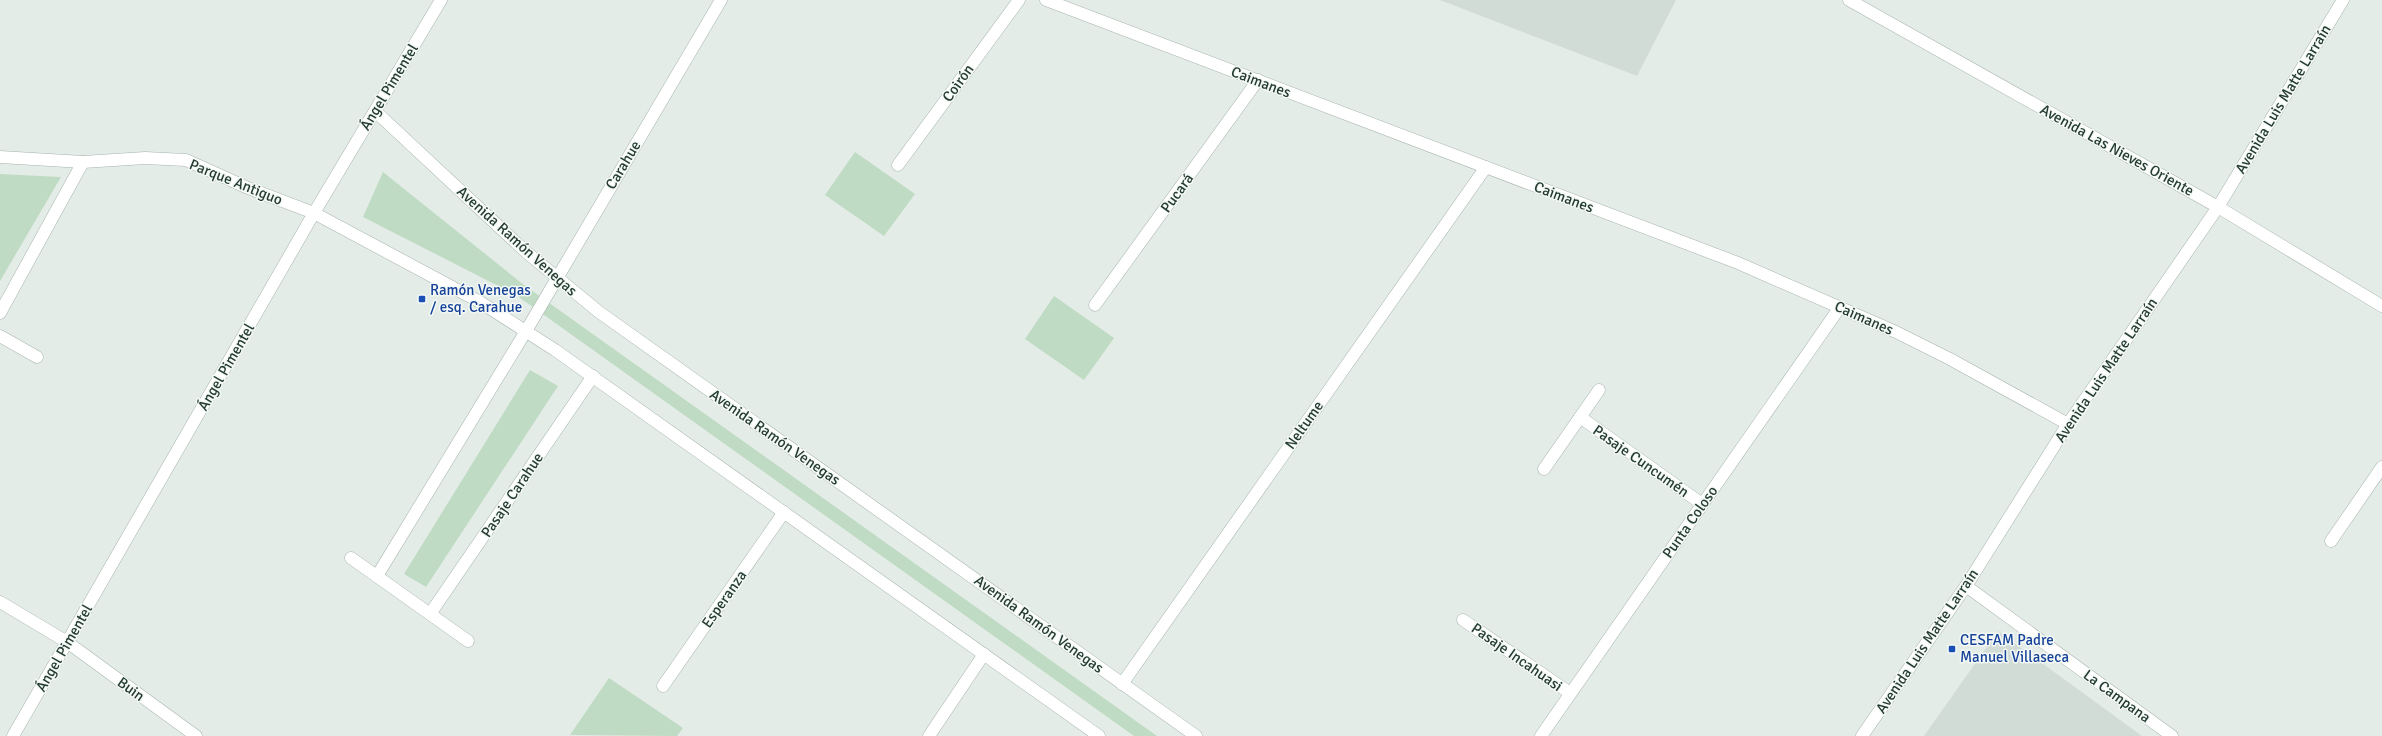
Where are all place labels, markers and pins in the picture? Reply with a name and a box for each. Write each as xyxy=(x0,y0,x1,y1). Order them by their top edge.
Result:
place label: Ramón Venegas / esq. Carahue xyxy=(430,281,531,316)
marker: Ramón Venegas / esq. Carahue xyxy=(417,294,427,304)
place label: CESFAM Padre Manuel Villaseca xyxy=(1960,631,2069,666)
marker: CESFAM Padre Manuel Villaseca xyxy=(1947,644,1957,654)

